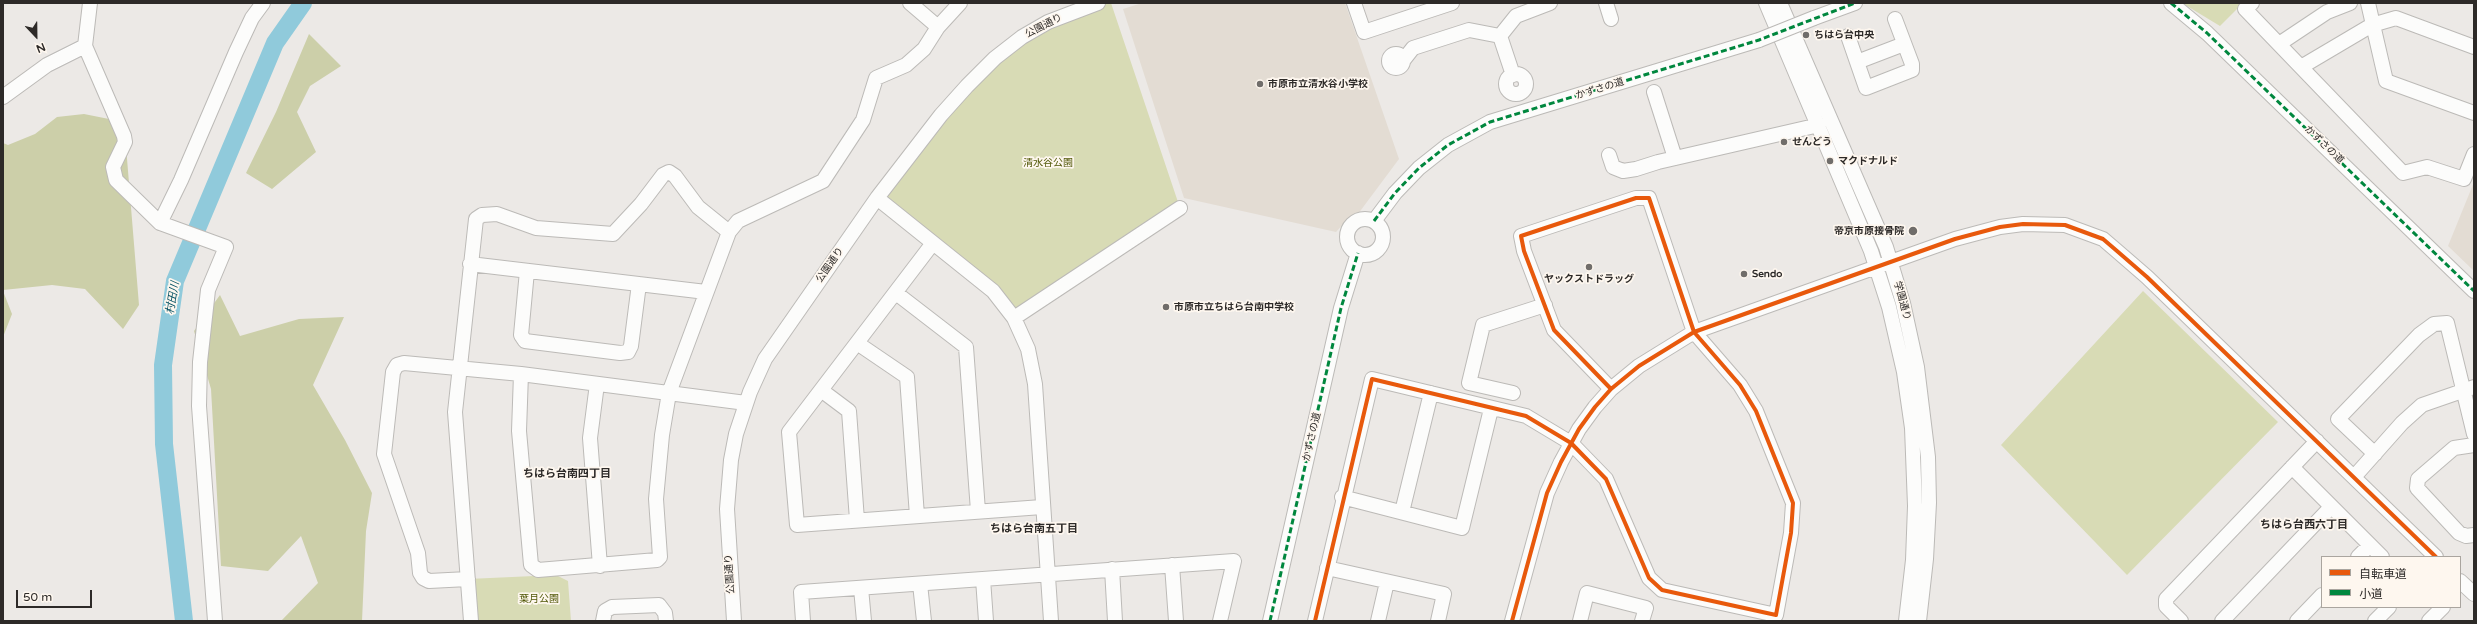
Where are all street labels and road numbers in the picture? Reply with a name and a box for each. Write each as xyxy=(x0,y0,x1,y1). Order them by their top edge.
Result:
street label: 公園通り xyxy=(1023,12,1065,40)
street label: かずさの道 xyxy=(1574,76,1626,102)
street label: かずさの道 xyxy=(2302,123,2346,167)
street label: 公園通り xyxy=(814,245,846,285)
street label: 学園通り xyxy=(1891,280,1913,322)
street label: かずさの道 xyxy=(1301,411,1323,463)
street label: 公園通り xyxy=(723,554,737,594)

